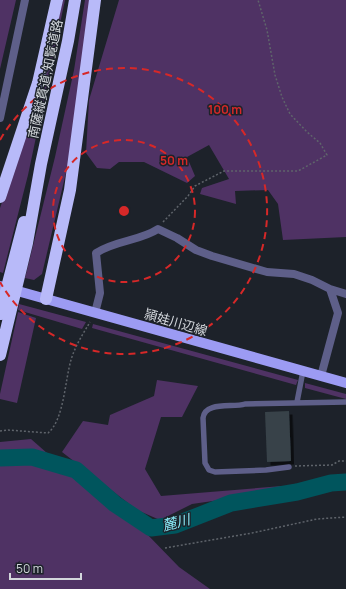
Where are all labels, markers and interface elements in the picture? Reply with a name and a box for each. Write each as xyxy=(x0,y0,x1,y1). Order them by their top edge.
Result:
street label: 南薩縦貫道;知覧道路 xyxy=(24,18,66,140)
text: 100 m xyxy=(208,101,242,118)
text: 50 m xyxy=(160,152,188,169)
centre of rings xyxy=(117,204,131,218)
street label: 頴娃川辺線 xyxy=(142,304,210,340)
water label: 麓川 xyxy=(160,509,194,535)
scale bar xyxy=(10,555,81,581)
text: 50 m xyxy=(16,560,43,577)

